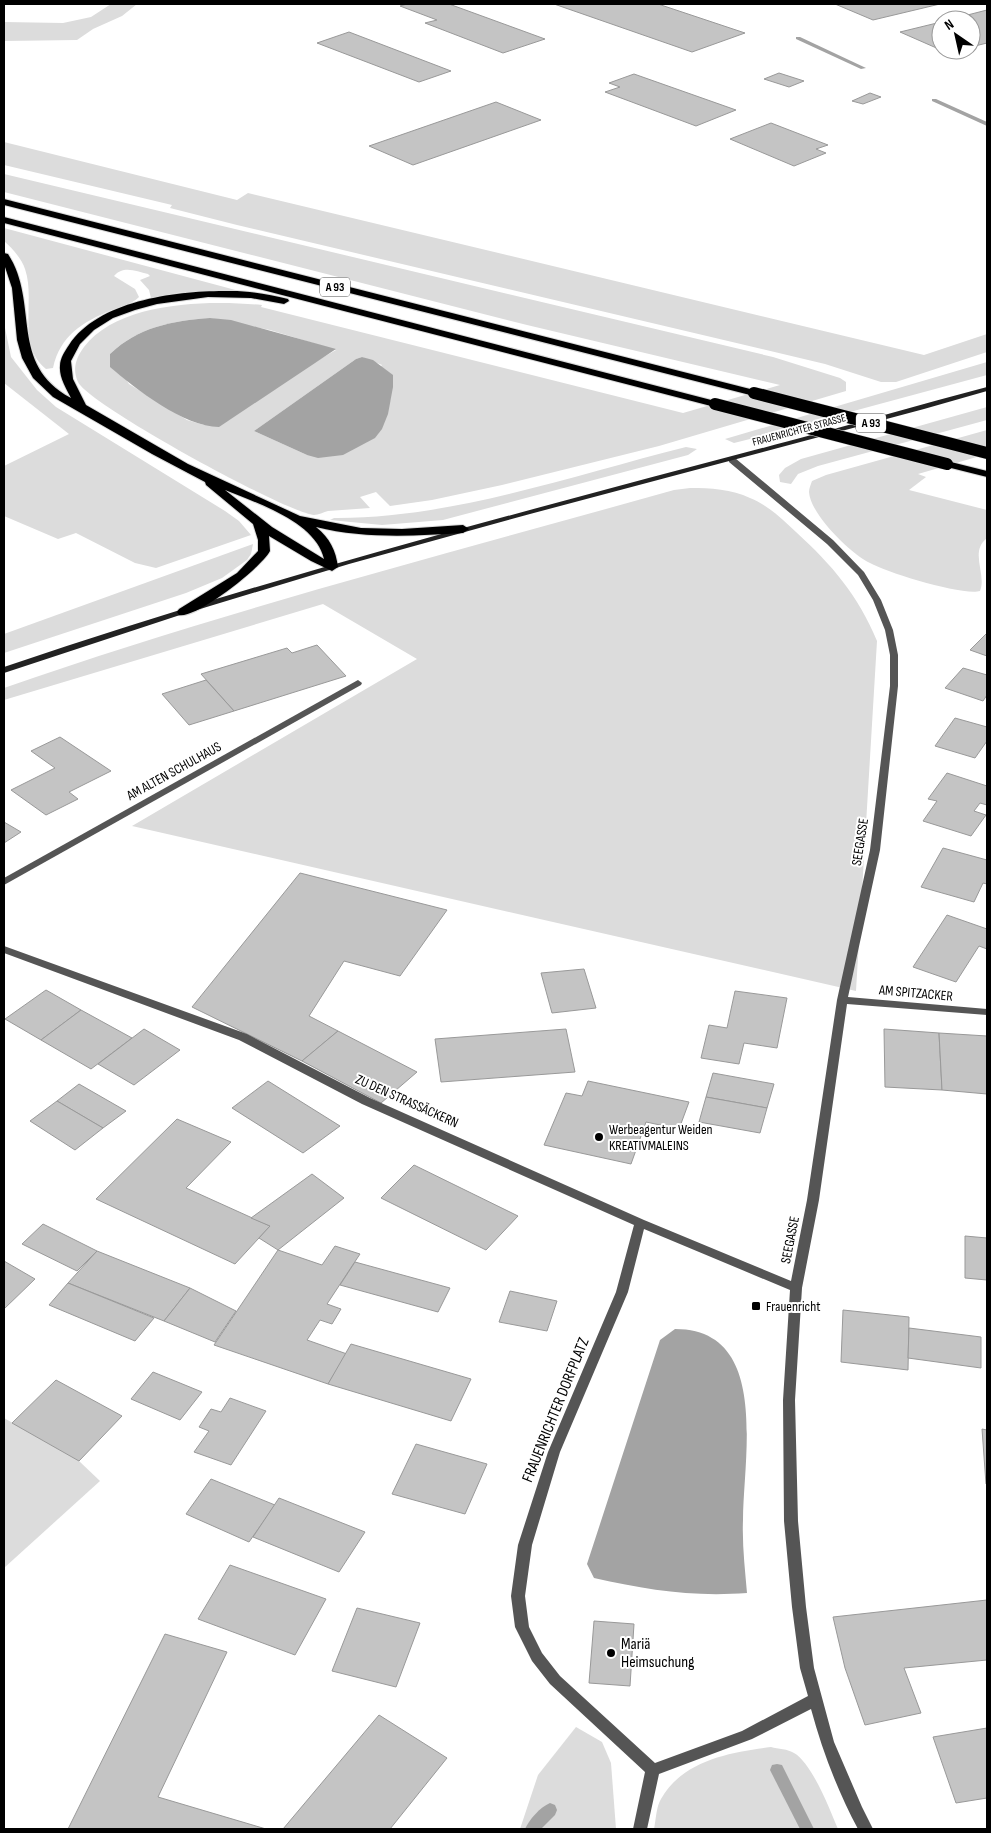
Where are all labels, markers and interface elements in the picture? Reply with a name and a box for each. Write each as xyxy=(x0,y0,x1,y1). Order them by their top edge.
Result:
north arrow xyxy=(931,10,981,60)
text: N xyxy=(941,15,957,34)
road number: A 93 xyxy=(320,278,350,296)
street label: FRAUENRICHTER STRASSE xyxy=(751,411,847,449)
road number: A 93 xyxy=(856,413,886,432)
street label: AM ALTEN SCHULHAUS xyxy=(123,738,224,805)
street label: SEEGASSE xyxy=(848,817,872,867)
street label: AM SPITZACKER xyxy=(877,981,954,1005)
street label: ZU DEN STRASSÄCKERN xyxy=(353,1071,461,1131)
place label: Werbeagentur Weiden KREATIVMALEINS xyxy=(609,1121,713,1154)
marker: Werbeagentur Weiden KREATIVMALEINS xyxy=(593,1131,605,1143)
street label: SEEGASSE xyxy=(777,1215,803,1265)
place label: Frauenricht xyxy=(766,1298,821,1315)
marker: Frauenricht xyxy=(750,1300,762,1312)
street label: FRAUENRICHTER DORFPLATZ xyxy=(518,1335,594,1485)
place label: Mariä Heimsuchung xyxy=(621,1635,694,1672)
marker: Mariä Heimsuchung xyxy=(605,1647,617,1659)

